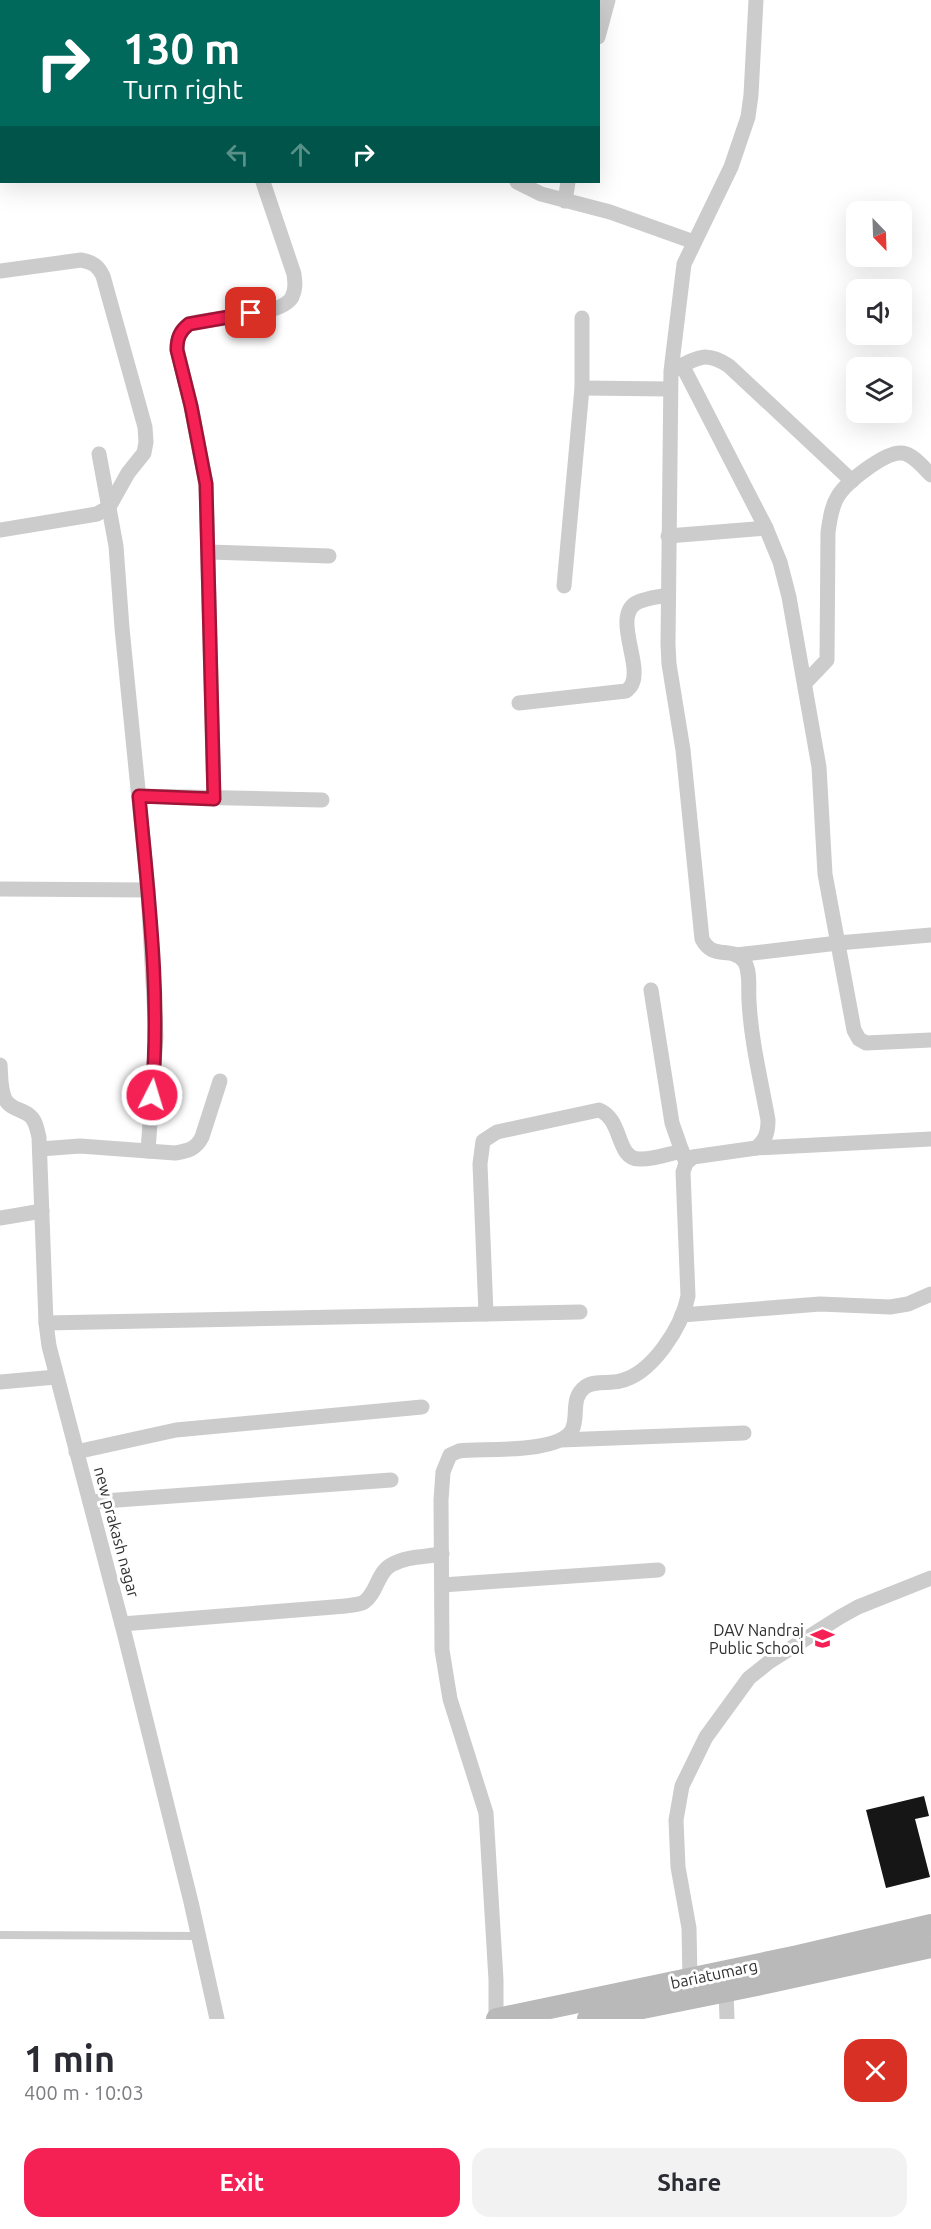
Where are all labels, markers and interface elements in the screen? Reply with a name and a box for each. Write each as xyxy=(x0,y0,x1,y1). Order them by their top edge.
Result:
icon: right xyxy=(24,24,102,102)
text: 130 m xyxy=(123,25,240,72)
text: Turn right xyxy=(123,74,243,104)
icon: left xyxy=(221,138,254,171)
icon: ahead xyxy=(284,138,317,171)
icon: right xyxy=(347,138,380,171)
north arrow xyxy=(846,201,912,267)
map controls xyxy=(846,201,912,423)
button: sound xyxy=(846,279,912,345)
pin xyxy=(225,287,276,338)
icon: arrive xyxy=(234,296,267,329)
button: layers xyxy=(846,357,912,423)
position arrow xyxy=(120,1063,184,1127)
street label: new prakash nagar xyxy=(91,1465,143,1599)
place label: DAV Nandraj Public School xyxy=(709,1621,804,1657)
school or university icon: DAV Nandraj Public School xyxy=(809,1626,835,1652)
street label: bariatumarg xyxy=(669,1956,759,1992)
text: 1 min xyxy=(24,2038,115,2079)
button: close xyxy=(844,2039,907,2102)
text: 400 m · 10:03 xyxy=(24,2081,144,2104)
button: Exit xyxy=(24,2148,460,2217)
button: Share xyxy=(472,2148,907,2217)

